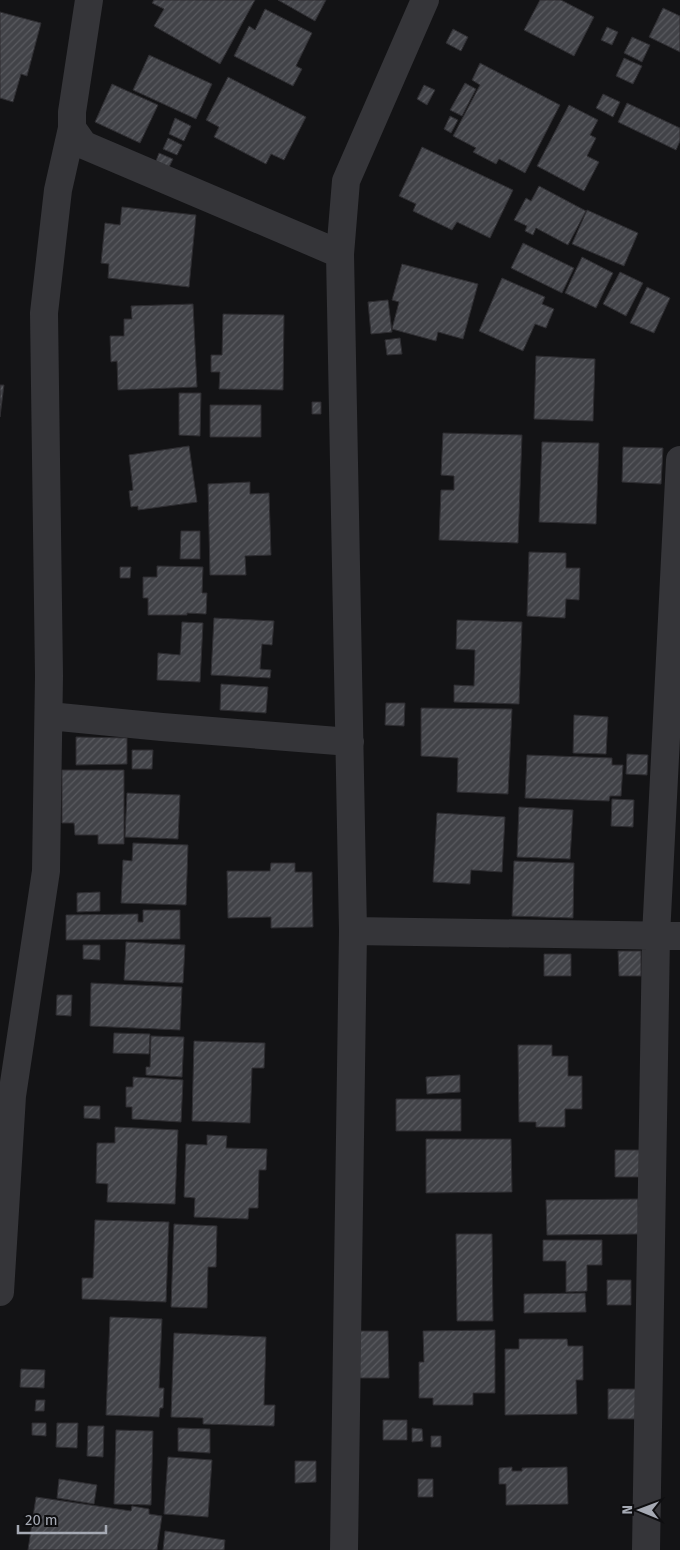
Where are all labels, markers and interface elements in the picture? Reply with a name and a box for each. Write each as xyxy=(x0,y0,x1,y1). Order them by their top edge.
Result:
north arrow xyxy=(615,1485,665,1535)
scale bar xyxy=(18,1502,105,1534)
text: N xyxy=(619,1505,636,1515)
text: 20 m xyxy=(25,1511,58,1529)

